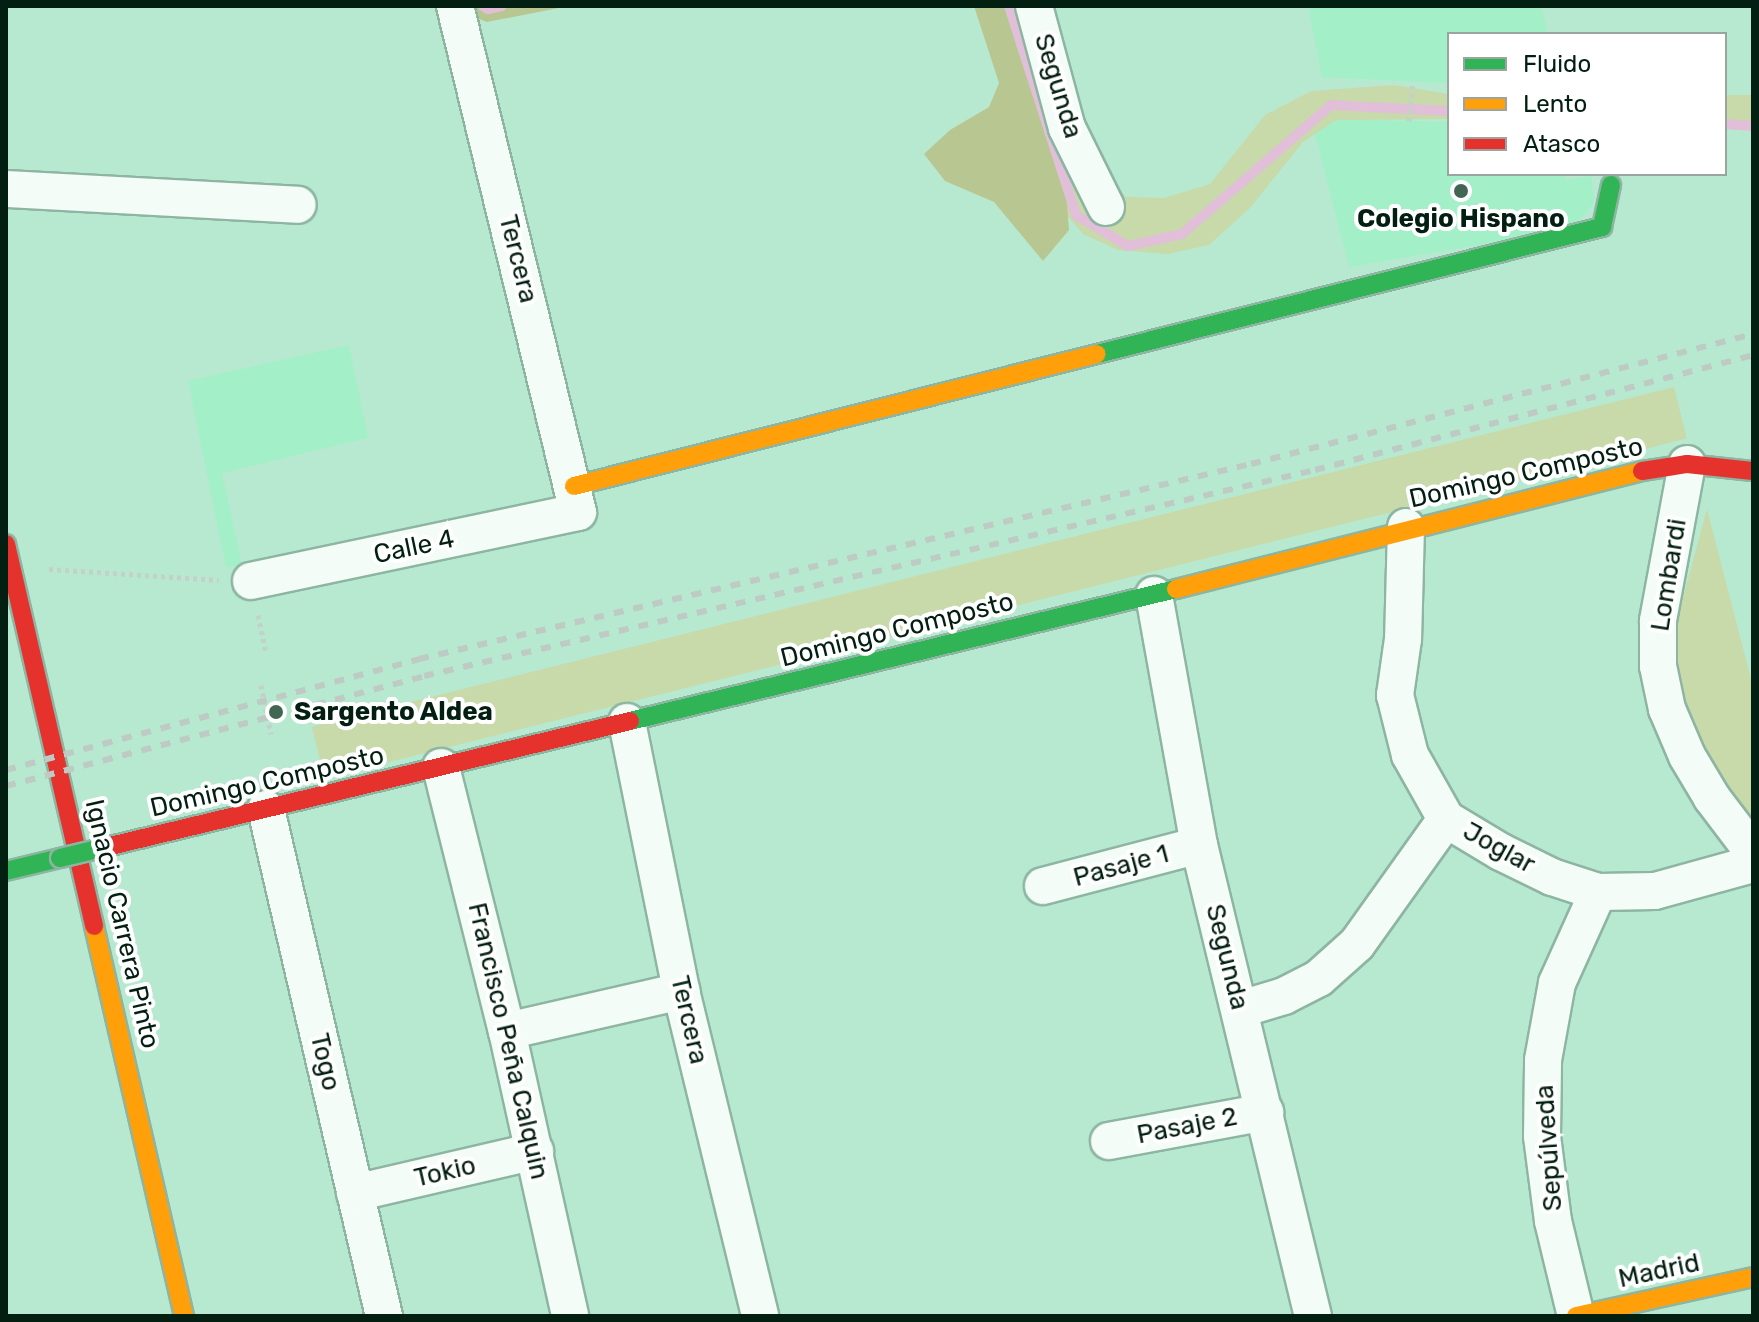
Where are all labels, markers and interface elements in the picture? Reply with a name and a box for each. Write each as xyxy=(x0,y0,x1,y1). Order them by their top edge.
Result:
street label: Segunda xyxy=(1027,30,1089,142)
legend xyxy=(1447,32,1727,176)
text: Fluido xyxy=(1523,50,1591,78)
text: Lento xyxy=(1523,90,1587,118)
text: Atasco xyxy=(1523,130,1600,158)
marker: Colegio Hispano xyxy=(1452,182,1470,200)
place label: Colegio Hispano xyxy=(1357,203,1565,235)
street label: Tercera xyxy=(492,212,544,306)
street label: Domingo Composto xyxy=(1406,431,1646,515)
street label: Lombardi xyxy=(1645,516,1693,634)
street label: Calle 4 xyxy=(371,523,457,571)
street label: Domingo Composto xyxy=(777,586,1017,674)
place label: Sargento Aldea xyxy=(294,696,494,728)
marker: Sargento Aldea xyxy=(265,701,287,723)
street label: Domingo Composto xyxy=(147,740,387,824)
street label: Ignacio Carrera Pinto xyxy=(78,797,166,1051)
street label: Joglar xyxy=(1458,816,1540,880)
street label: Pasaje 1 xyxy=(1070,838,1172,894)
street label: Francisco Peña Calquin xyxy=(461,900,555,1182)
street label: Segunda xyxy=(1199,901,1255,1013)
street label: Tercera xyxy=(664,973,714,1067)
street label: Togo xyxy=(303,1030,347,1094)
street label: Sepúlveda xyxy=(1529,1084,1569,1212)
street label: Pasaje 2 xyxy=(1134,1101,1240,1151)
street label: Tokio xyxy=(411,1150,479,1194)
street label: Madrid xyxy=(1616,1247,1702,1295)

